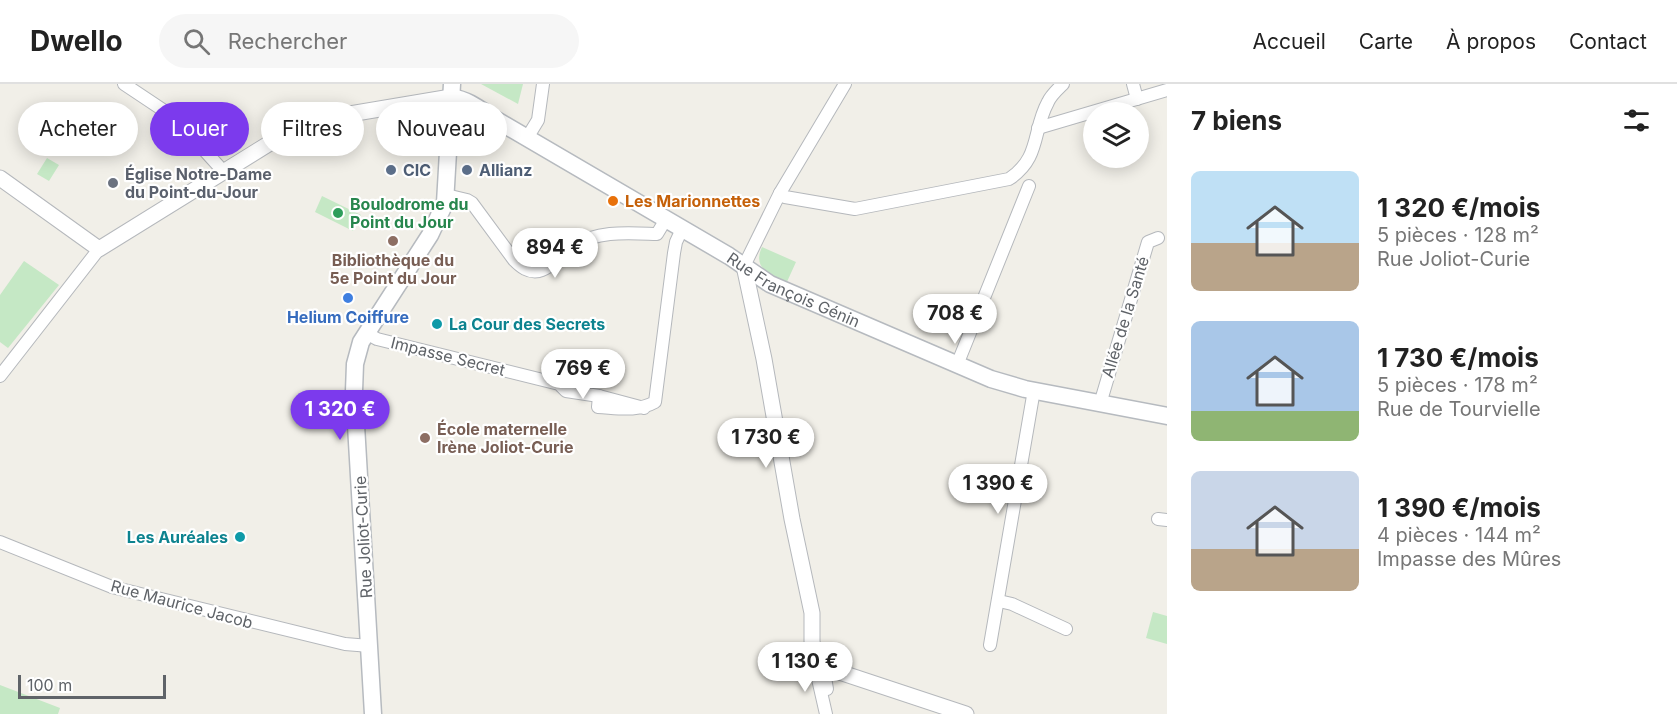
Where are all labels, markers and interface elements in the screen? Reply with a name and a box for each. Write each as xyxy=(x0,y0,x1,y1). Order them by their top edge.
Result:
search box xyxy=(159,14,579,68)
text: Dwello xyxy=(30,24,123,58)
icon: search xyxy=(180,25,213,58)
text: Rechercher xyxy=(228,28,347,54)
text: Accueil xyxy=(1252,29,1326,54)
text: Carte xyxy=(1359,29,1413,54)
text: À propos xyxy=(1446,29,1536,54)
text: Contact xyxy=(1569,29,1647,54)
chip: Acheter xyxy=(18,102,138,156)
chip: Louer xyxy=(150,102,249,156)
chip: Filtres xyxy=(261,102,364,156)
chip: Nouveau xyxy=(376,102,507,156)
map controls xyxy=(1083,102,1149,168)
button: layers xyxy=(1083,102,1149,168)
icon: filters xyxy=(1620,104,1653,137)
text: 7 biens xyxy=(1191,105,1282,136)
place label: CIC xyxy=(403,160,431,180)
place label: Allianz xyxy=(479,160,532,180)
marker: CIC xyxy=(384,163,398,177)
marker: Allianz xyxy=(460,163,474,177)
place label: Église Notre-Dame du Point-du-Jour xyxy=(125,164,272,202)
marker: Église Notre-Dame du Point-du-Jour xyxy=(106,176,120,190)
place label: Les Marionnettes xyxy=(625,191,760,211)
text: 1 320 €/mois xyxy=(1377,192,1540,223)
place label: Boulodrome du Point du Jour xyxy=(350,194,469,232)
marker: Les Marionnettes xyxy=(606,194,620,208)
icon: home xyxy=(1239,195,1311,267)
marker: Boulodrome du Point du Jour xyxy=(331,206,345,220)
text: 5 pièces · 128 m² xyxy=(1377,223,1539,247)
pin: 894 € xyxy=(513,228,597,279)
marker: Bibliothèque du 5e Point du Jour xyxy=(386,234,400,248)
text: 894 € xyxy=(526,235,584,259)
text: Rue Joliot-Curie xyxy=(1377,247,1530,271)
street label: Rue François Génin xyxy=(723,248,863,331)
place label: Bibliothèque du 5e Point du Jour xyxy=(329,250,457,288)
street label: Allée de la Santé xyxy=(1097,254,1153,380)
marker: Helium Coiffure xyxy=(341,291,355,305)
pin: 708 € xyxy=(913,294,997,345)
text: 708 € xyxy=(927,301,983,325)
place label: Helium Coiffure xyxy=(287,307,409,327)
place label: La Cour des Secrets xyxy=(449,314,605,334)
marker: La Cour des Secrets xyxy=(430,317,444,331)
street label: Impasse Secret xyxy=(389,332,507,380)
text: 1 730 €/mois xyxy=(1377,342,1539,373)
icon: home xyxy=(1239,345,1311,417)
pin: 769 € xyxy=(541,349,625,400)
text: 769 € xyxy=(555,356,611,380)
text: 5 pièces · 178 m² xyxy=(1377,373,1538,397)
pin: 1 320 € xyxy=(285,390,395,441)
text: 1 320 € xyxy=(305,397,375,421)
text: Rue de Tourvielle xyxy=(1377,397,1541,421)
pin: 1 730 € xyxy=(711,418,821,469)
place label: École maternelle Irène Joliot-Curie xyxy=(437,419,573,457)
text: 1 730 € xyxy=(731,425,801,449)
marker: École maternelle Irène Joliot-Curie xyxy=(418,431,432,445)
pin: 1 390 € xyxy=(943,464,1053,515)
text: 1 390 € xyxy=(962,471,1034,495)
street label: Rue Joliot-Curie xyxy=(350,475,376,599)
text: 1 390 €/mois xyxy=(1377,492,1541,523)
icon: home xyxy=(1239,495,1311,567)
text: 4 pièces · 144 m² xyxy=(1377,523,1541,547)
place label: Les Auréales xyxy=(127,527,228,547)
marker: Les Auréales xyxy=(233,530,247,544)
text: Impasse des Mûres xyxy=(1377,547,1561,571)
street label: Rue Maurice Jacob xyxy=(109,575,255,633)
pin: 1 130 € xyxy=(750,642,860,693)
text: 1 130 € xyxy=(772,649,838,673)
scale bar xyxy=(18,672,166,700)
text: 100 m xyxy=(27,675,72,695)

